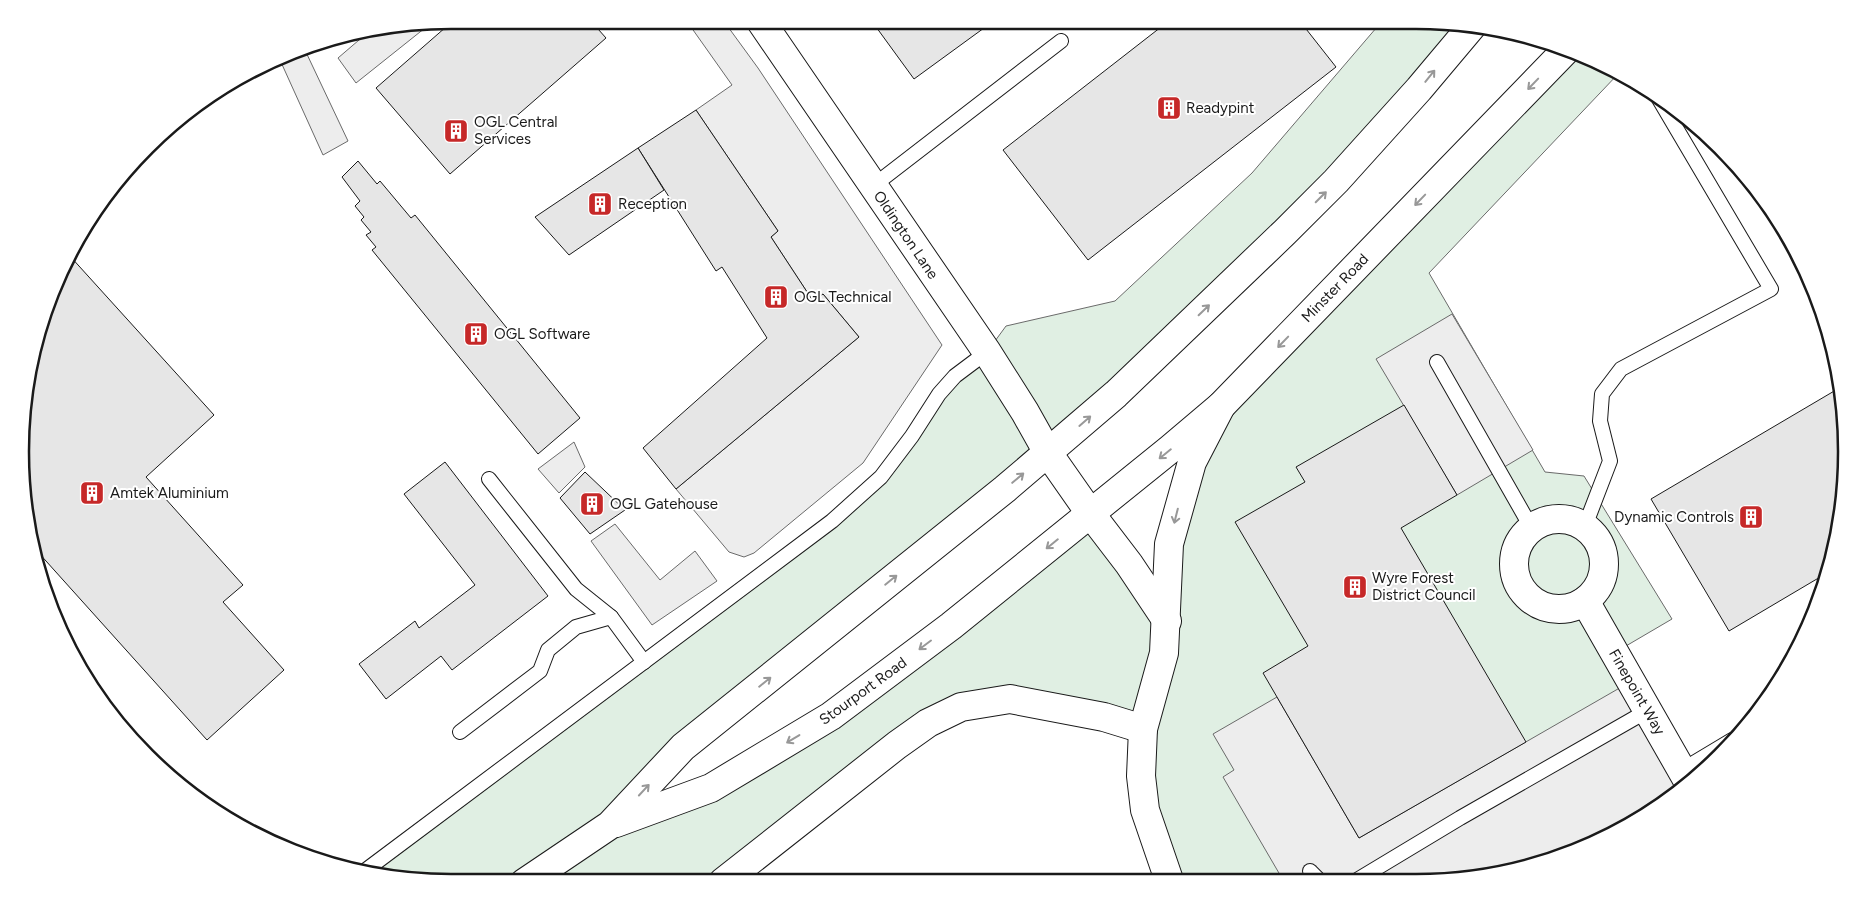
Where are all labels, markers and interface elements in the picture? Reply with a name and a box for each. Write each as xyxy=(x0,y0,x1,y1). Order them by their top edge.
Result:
one-way arrow xyxy=(1424,70,1435,83)
one-way arrow xyxy=(1527,78,1540,90)
building icon: Readypint xyxy=(1156,95,1182,121)
place label: Readypint xyxy=(1186,99,1255,117)
place label: OGL Central Services xyxy=(474,113,558,148)
building icon: OGL Central Services xyxy=(443,118,469,144)
street label: Oldington Lane xyxy=(870,187,942,283)
building icon: Reception xyxy=(587,191,613,217)
one-way arrow xyxy=(1314,191,1327,203)
one-way arrow xyxy=(1414,194,1426,207)
place label: Reception xyxy=(618,195,687,213)
street label: Minster Road xyxy=(1298,250,1372,326)
building icon: OGL Technical xyxy=(763,284,789,310)
place label: OGL Technical xyxy=(794,288,892,306)
one-way arrow xyxy=(1198,304,1211,316)
building icon: OGL Software xyxy=(463,321,489,347)
place label: OGL Software xyxy=(494,325,590,343)
one-way arrow xyxy=(1277,336,1289,349)
one-way arrow xyxy=(1079,415,1092,427)
one-way arrow xyxy=(1159,448,1172,459)
one-way arrow xyxy=(1011,473,1024,484)
building icon: Amtek Aluminium xyxy=(79,480,105,506)
place label: Amtek Aluminium xyxy=(110,484,229,502)
building icon: OGL Gatehouse xyxy=(579,491,605,517)
place label: OGL Gatehouse xyxy=(610,495,718,513)
building icon: Dynamic Controls xyxy=(1738,504,1764,530)
one-way arrow xyxy=(1171,507,1180,523)
place label: Dynamic Controls xyxy=(1614,508,1734,526)
one-way arrow xyxy=(1046,538,1059,549)
place label: Wyre Forest District Council xyxy=(1372,569,1476,604)
building icon: Wyre Forest District Council xyxy=(1342,574,1368,600)
one-way arrow xyxy=(885,575,898,586)
one-way arrow xyxy=(918,640,932,650)
street label: Finepoint Way xyxy=(1605,646,1669,738)
street label: Stourport Road xyxy=(816,653,910,729)
one-way arrow xyxy=(758,676,771,687)
one-way arrow xyxy=(786,734,800,744)
one-way arrow xyxy=(638,783,650,796)

